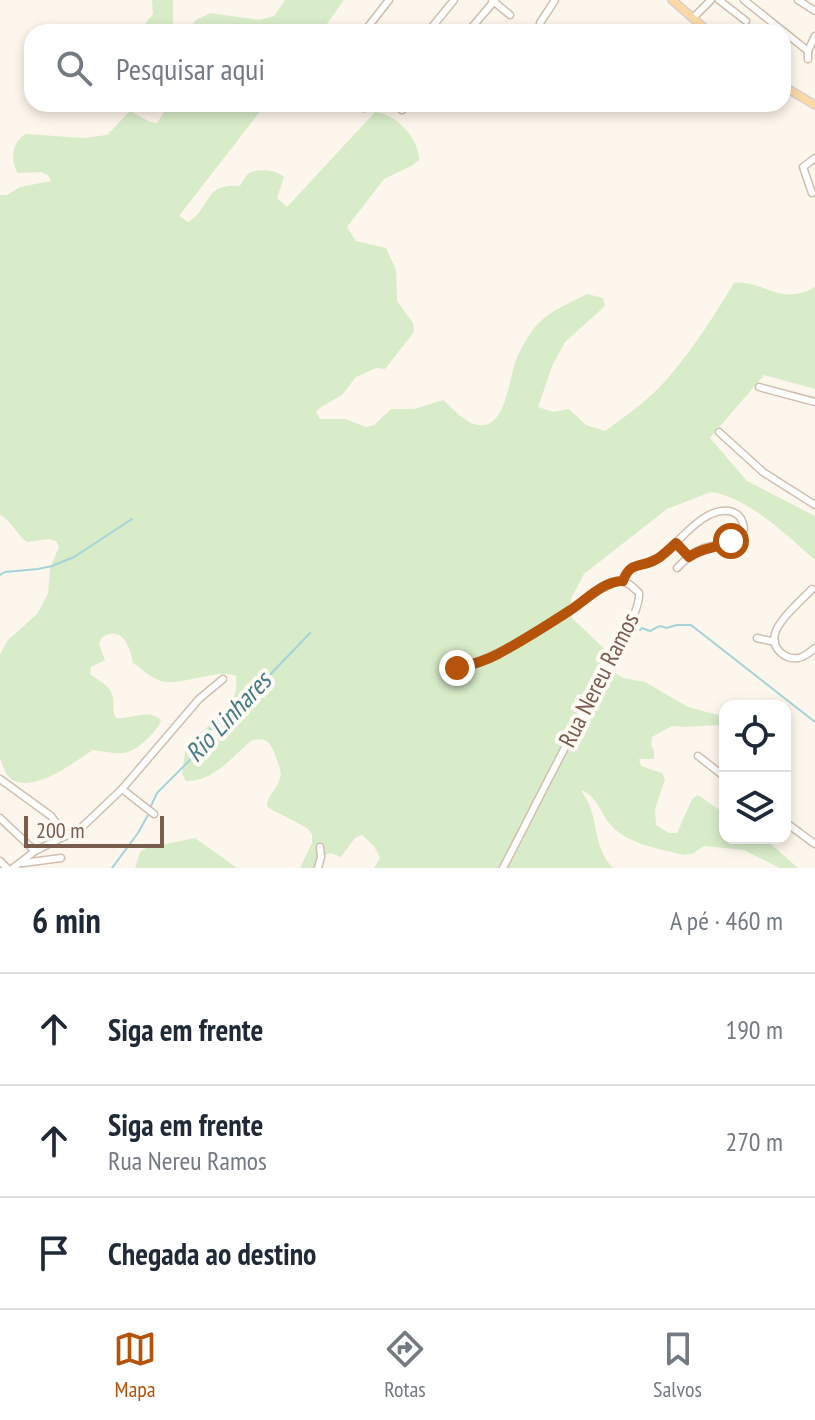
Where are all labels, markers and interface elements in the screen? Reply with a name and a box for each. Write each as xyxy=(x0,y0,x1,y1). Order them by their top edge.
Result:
search box xyxy=(24,24,791,112)
icon: search xyxy=(52,46,96,90)
text: Pesquisar aqui xyxy=(116,49,265,88)
route start xyxy=(713,523,749,559)
street label: Rua Nereu Ramos xyxy=(551,607,646,752)
route end xyxy=(439,650,475,686)
water label: Rio Linhares xyxy=(178,663,279,769)
map controls xyxy=(719,700,791,844)
button: locate xyxy=(719,700,791,772)
button: layers xyxy=(719,772,791,844)
scale bar xyxy=(24,812,164,848)
text: 200 m xyxy=(36,816,85,844)
text: 6 min xyxy=(32,898,101,942)
text: A pé · 460 m xyxy=(670,904,783,937)
icon: ahead xyxy=(32,1007,76,1051)
text: Siga em frente xyxy=(108,1010,263,1049)
text: 190 m xyxy=(725,1013,783,1046)
text: Siga em frente xyxy=(108,1105,263,1144)
icon: ahead xyxy=(32,1119,76,1163)
text: 270 m xyxy=(725,1125,783,1158)
text: Rua Nereu Ramos xyxy=(108,1144,267,1177)
icon: arrive xyxy=(32,1231,76,1275)
text: Chegada ao destino xyxy=(108,1234,316,1273)
tab: Mapa xyxy=(113,1327,157,1403)
tab: Rotas xyxy=(383,1327,427,1403)
tab: Salvos xyxy=(653,1327,702,1403)

